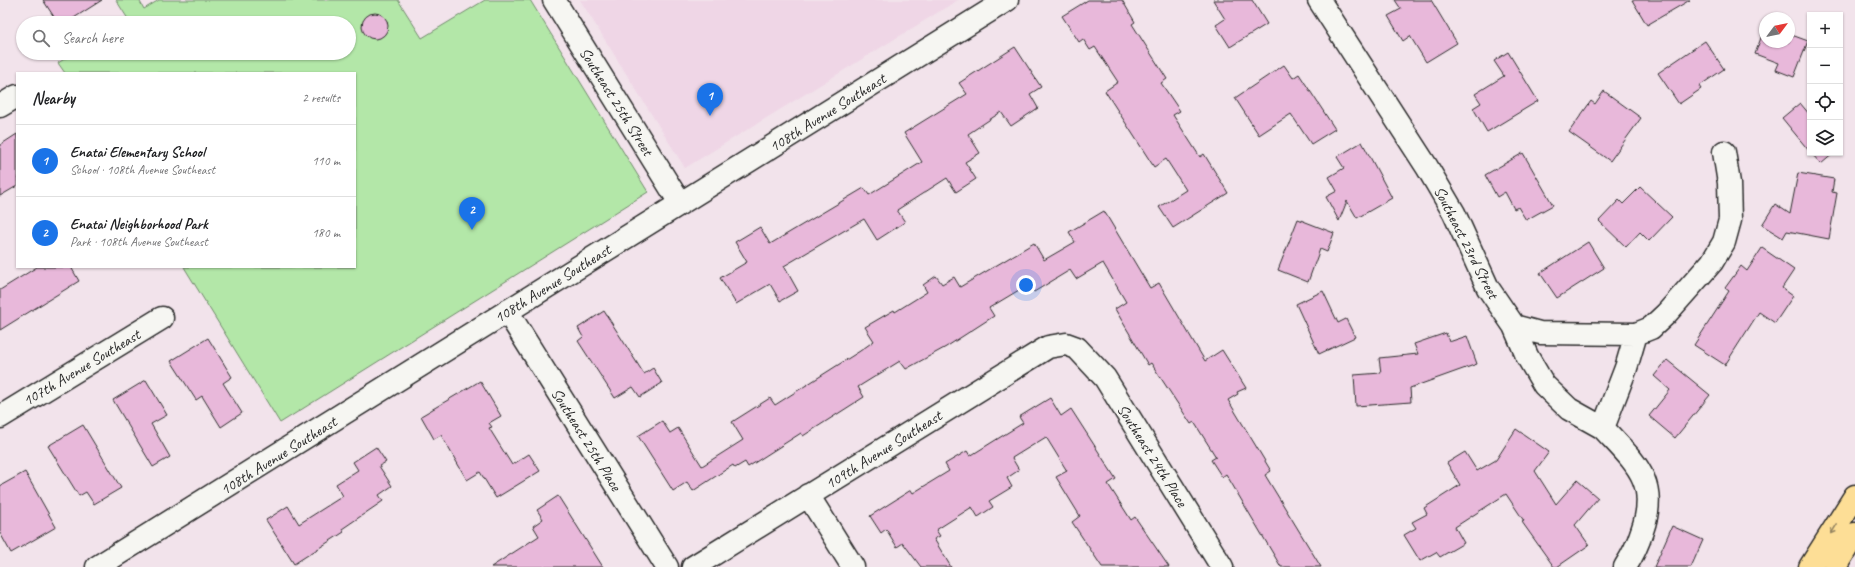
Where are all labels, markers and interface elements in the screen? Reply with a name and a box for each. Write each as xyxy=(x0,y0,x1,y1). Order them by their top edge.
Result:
north arrow xyxy=(1759,12,1795,48)
map controls xyxy=(1807,12,1843,156)
button: + xyxy=(1807,12,1843,48)
search box xyxy=(16,16,356,60)
icon: search xyxy=(30,27,52,49)
text: Search here xyxy=(62,29,123,48)
street label: Southeast 25th Street xyxy=(575,44,658,161)
button: − xyxy=(1807,48,1843,84)
street label: 108th Avenue Southeast xyxy=(766,68,891,157)
pin: 1 xyxy=(697,83,723,116)
button: locate xyxy=(1807,84,1843,120)
text: Nearby xyxy=(32,88,75,109)
text: 2 results xyxy=(302,90,340,106)
button: layers xyxy=(1807,120,1843,156)
text: Enatai Elementary School xyxy=(70,143,205,162)
text: 1 xyxy=(42,153,48,169)
text: 110 m xyxy=(312,153,340,169)
text: School · 108th Avenue Southeast xyxy=(70,162,215,178)
street label: Southeast 23rd Street xyxy=(1429,183,1504,303)
pin: 2 xyxy=(459,197,485,230)
text: Enatai Neighborhood Park xyxy=(70,215,208,234)
text: 2 xyxy=(42,225,48,241)
text: 180 m xyxy=(312,225,340,241)
text: Park · 108th Avenue Southeast xyxy=(70,234,208,250)
street label: 108th Avenue Southeast xyxy=(491,239,616,328)
your location xyxy=(1016,275,1036,295)
street label: 107th Avenue Southeast xyxy=(19,324,145,411)
street label: Southeast 25th Place xyxy=(547,384,627,496)
street label: Southeast 24th Place xyxy=(1113,400,1193,512)
street label: 109th Avenue Southeast xyxy=(822,405,947,494)
street label: 108th Avenue Southeast xyxy=(217,411,342,500)
one-way arrow xyxy=(1830,523,1838,534)

